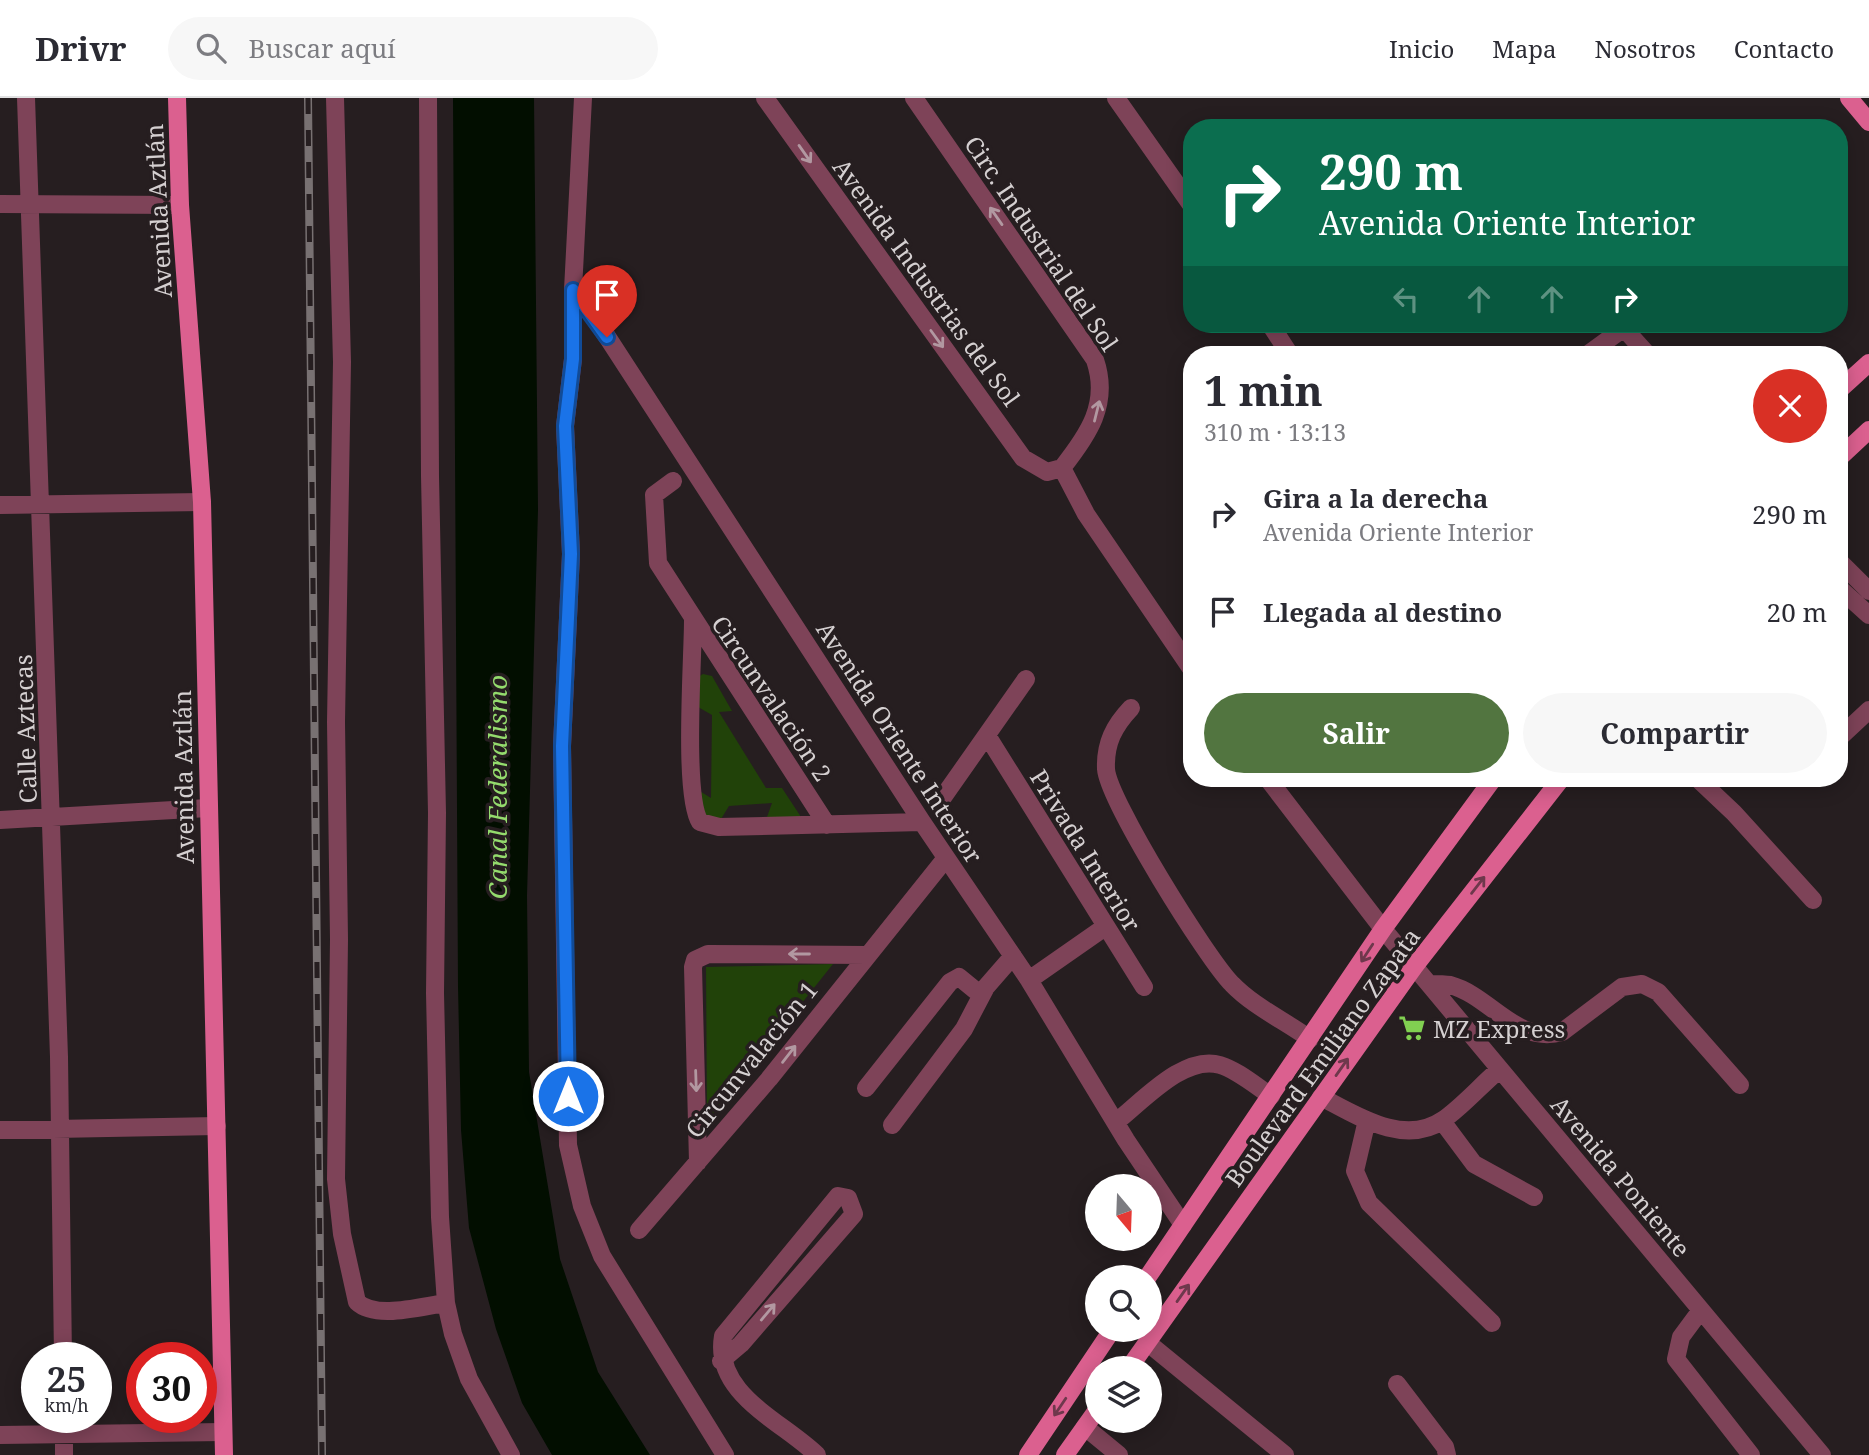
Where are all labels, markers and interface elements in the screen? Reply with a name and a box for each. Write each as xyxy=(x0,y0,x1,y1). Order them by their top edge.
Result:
search box xyxy=(168,17,658,80)
text: Drivr xyxy=(35,26,126,71)
icon: search xyxy=(192,29,230,67)
text: Buscar aquí xyxy=(248,30,396,66)
text: Inicio xyxy=(1389,32,1454,65)
text: Mapa xyxy=(1492,32,1557,65)
text: Nosotros xyxy=(1595,32,1696,65)
text: Contacto xyxy=(1734,32,1834,65)
street label: Avenida Aztlán xyxy=(137,123,179,299)
street label: Circ. Industrial del Sol xyxy=(958,129,1127,358)
text: 290 m xyxy=(1319,138,1463,204)
one-way arrow xyxy=(798,144,812,163)
icon: right xyxy=(1204,147,1295,238)
street label: Avenida Industrias del Sol xyxy=(826,152,1028,413)
text: Avenida Oriente Interior xyxy=(1319,201,1695,244)
one-way arrow xyxy=(989,206,1003,226)
pin xyxy=(577,265,637,337)
icon: arrive xyxy=(588,276,626,314)
icon: left xyxy=(1387,280,1425,318)
icon: ahead xyxy=(1460,280,1498,318)
icon: ahead xyxy=(1533,280,1571,318)
icon: right xyxy=(1606,280,1644,318)
one-way arrow xyxy=(930,329,944,348)
text: 1 min xyxy=(1204,361,1323,418)
button: close xyxy=(1753,369,1827,443)
one-way arrow xyxy=(1091,400,1104,423)
text: 310 m · 13:13 xyxy=(1204,416,1346,448)
text: Gira a la derecha xyxy=(1263,480,1488,516)
icon: right xyxy=(1204,495,1242,533)
text: 290 m xyxy=(1752,496,1827,532)
text: Avenida Oriente Interior xyxy=(1263,516,1533,548)
icon: arrive xyxy=(1204,593,1242,631)
text: Llegada al destino xyxy=(1263,594,1502,630)
text: 20 m xyxy=(1767,594,1827,630)
street label: Circunvalación 2 xyxy=(704,609,840,787)
street label: Avenida Oriente Interior xyxy=(809,615,991,869)
street label: Calle Aztecas xyxy=(6,654,44,804)
water label: Canal Federalismo xyxy=(479,675,515,899)
street label: Avenida Aztlán xyxy=(165,690,201,864)
button: Salir xyxy=(1204,693,1509,773)
button: Compartir xyxy=(1523,693,1827,773)
street label: Privada Interior xyxy=(1023,763,1149,937)
one-way arrow xyxy=(1471,876,1486,895)
street label: Boulevard Emiliano Zapata xyxy=(1217,921,1427,1193)
one-way arrow xyxy=(1359,943,1374,962)
one-way arrow xyxy=(787,947,810,961)
street label: Circunvalación 1 xyxy=(677,974,825,1144)
place label: MZ Express xyxy=(1433,1012,1565,1045)
supermarket icon: MZ Express xyxy=(1397,1013,1427,1043)
one-way arrow xyxy=(782,1045,797,1063)
one-way arrow xyxy=(1335,1058,1349,1077)
position arrow xyxy=(531,1059,605,1133)
one-way arrow xyxy=(689,1069,702,1092)
street label: Avenida Poniente xyxy=(1544,1088,1698,1264)
north arrow xyxy=(1085,1174,1162,1251)
map controls xyxy=(1085,1174,1162,1433)
button: search xyxy=(1085,1265,1162,1342)
one-way arrow xyxy=(1176,1284,1190,1303)
one-way arrow xyxy=(760,1303,776,1321)
speed limit sign: 30 xyxy=(126,1342,217,1433)
text: 25 xyxy=(47,1355,86,1402)
button: layers xyxy=(1085,1356,1162,1433)
text: km/h xyxy=(44,1393,89,1417)
one-way arrow xyxy=(1053,1397,1068,1416)

